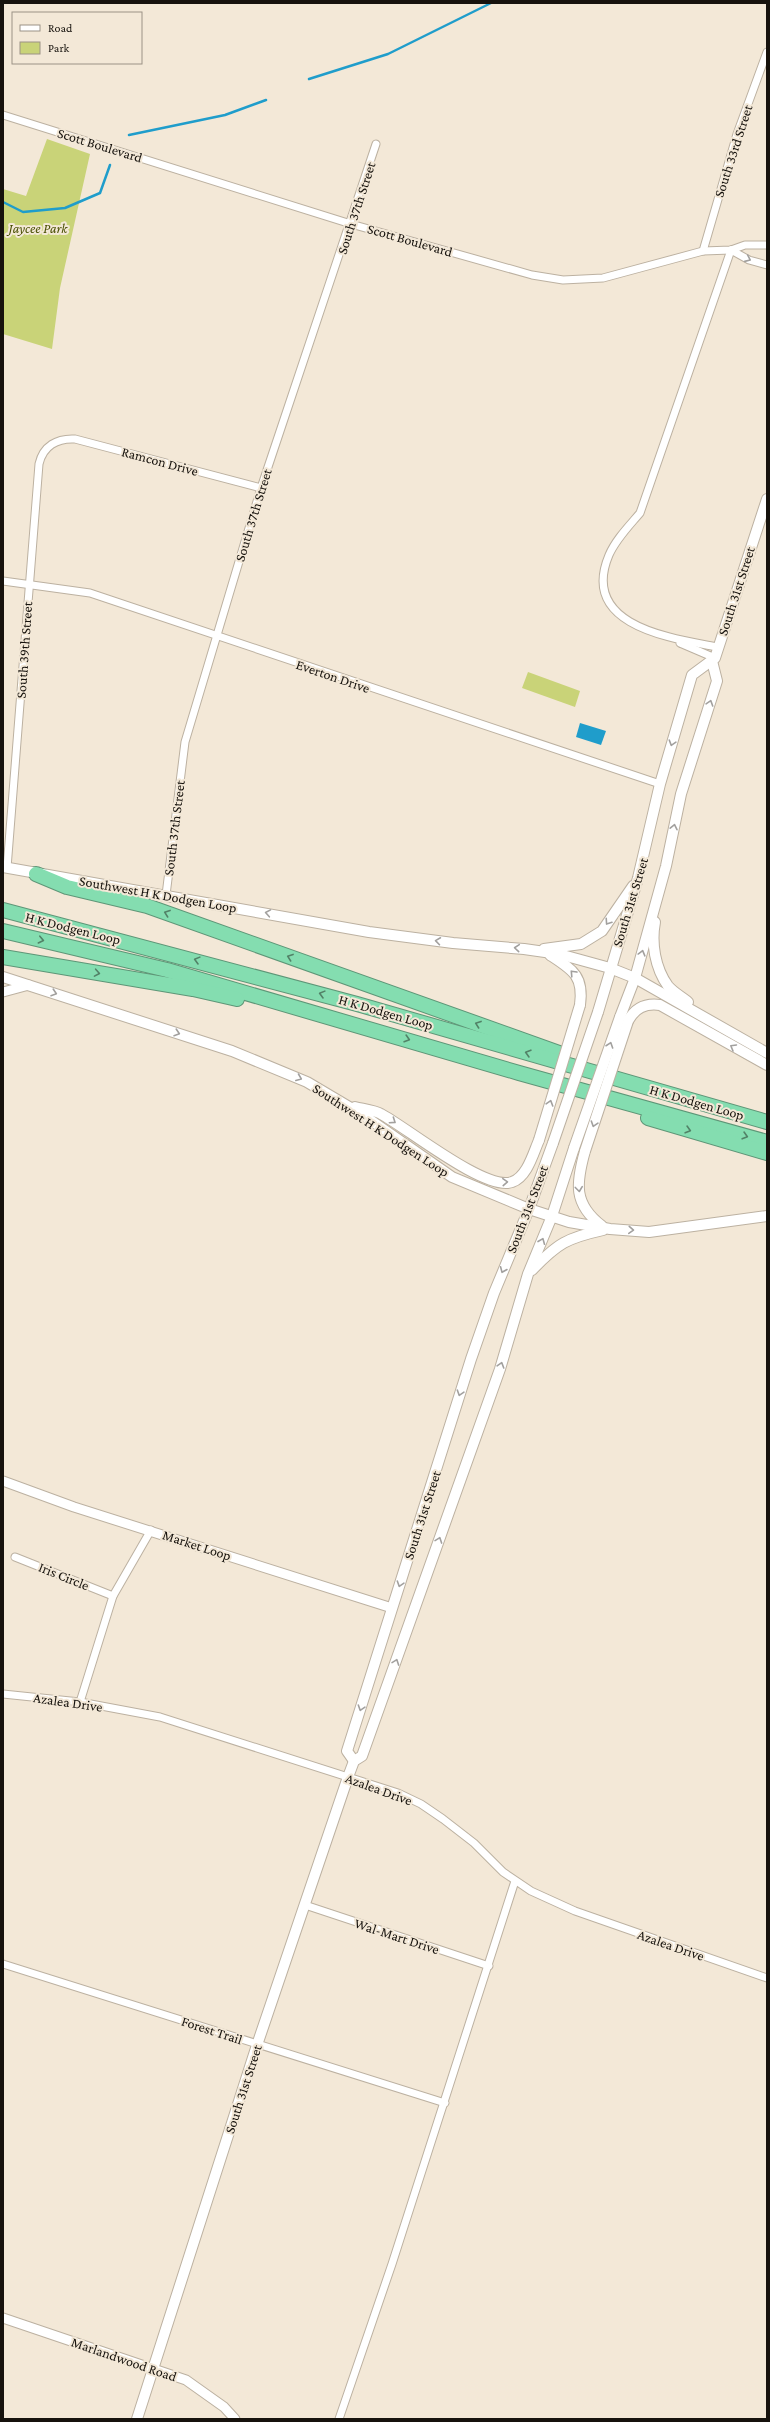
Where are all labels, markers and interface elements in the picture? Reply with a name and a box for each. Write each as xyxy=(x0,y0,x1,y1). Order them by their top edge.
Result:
legend xyxy=(12,12,142,64)
text: Road xyxy=(48,21,73,35)
text: Park xyxy=(48,41,70,55)
street label: South 33rd Street xyxy=(710,102,756,199)
street label: Scott Boulevard xyxy=(56,125,145,166)
street label: South 37th Street xyxy=(334,159,379,256)
park label: Jaycee Park xyxy=(6,220,68,236)
street label: Scott Boulevard xyxy=(366,220,455,260)
one-way arrow xyxy=(744,254,751,262)
street label: Ramcon Drive xyxy=(120,443,200,479)
street label: South 37th Street xyxy=(231,466,275,563)
street label: South 31st Street xyxy=(714,544,758,637)
street label: South 39th Street xyxy=(13,601,35,699)
street label: Everton Drive xyxy=(294,656,372,696)
one-way arrow xyxy=(705,699,714,706)
one-way arrow xyxy=(668,739,677,746)
street label: South 37th Street xyxy=(160,779,188,877)
one-way arrow xyxy=(669,824,677,831)
street label: South 31st Street xyxy=(609,855,651,949)
street label: Southwest H K Dodgen Loop xyxy=(78,872,238,916)
street label: H K Dodgen Loop xyxy=(24,908,122,948)
one-way arrow xyxy=(265,909,271,918)
one-way arrow xyxy=(164,910,171,918)
one-way arrow xyxy=(605,918,613,925)
one-way arrow xyxy=(38,936,44,944)
one-way arrow xyxy=(435,937,441,946)
one-way arrow xyxy=(514,944,520,953)
one-way arrow xyxy=(637,950,646,957)
one-way arrow xyxy=(287,953,294,962)
one-way arrow xyxy=(193,956,200,965)
one-way arrow xyxy=(94,968,100,977)
one-way arrow xyxy=(570,970,578,978)
one-way arrow xyxy=(50,988,57,997)
one-way arrow xyxy=(319,990,326,999)
street label: H K Dodgen Loop xyxy=(337,991,435,1033)
one-way arrow xyxy=(475,1020,482,1028)
one-way arrow xyxy=(174,1028,181,1037)
one-way arrow xyxy=(404,1034,411,1043)
one-way arrow xyxy=(605,1042,614,1049)
one-way arrow xyxy=(730,1044,737,1051)
one-way arrow xyxy=(525,1049,532,1058)
one-way arrow xyxy=(295,1074,302,1082)
street label: Southwest H K Dodgen Loop xyxy=(310,1080,452,1180)
street label: H K Dodgen Loop xyxy=(648,1081,746,1123)
one-way arrow xyxy=(545,1099,554,1106)
one-way arrow xyxy=(388,1116,395,1123)
one-way arrow xyxy=(590,1120,599,1127)
one-way arrow xyxy=(685,1125,692,1134)
one-way arrow xyxy=(742,1131,749,1140)
street label: South 31st Street xyxy=(503,1163,551,1255)
one-way arrow xyxy=(502,1178,509,1187)
one-way arrow xyxy=(574,1186,583,1192)
one-way arrow xyxy=(628,1226,634,1235)
one-way arrow xyxy=(537,1238,545,1245)
one-way arrow xyxy=(500,1266,508,1274)
one-way arrow xyxy=(496,1361,505,1368)
one-way arrow xyxy=(456,1389,465,1396)
street label: South 31st Street xyxy=(400,1468,444,1561)
street label: Market Loop xyxy=(161,1526,233,1564)
one-way arrow xyxy=(435,1536,443,1543)
street label: Iris Circle xyxy=(36,1559,92,1593)
one-way arrow xyxy=(396,1580,405,1587)
one-way arrow xyxy=(391,1659,399,1666)
street label: Azalea Drive xyxy=(32,1689,104,1715)
one-way arrow xyxy=(357,1704,365,1711)
street label: Azalea Drive xyxy=(343,1770,415,1808)
street label: Wal-Mart Drive xyxy=(353,1915,441,1957)
street label: Azalea Drive xyxy=(635,1926,707,1964)
street label: Forest Trail xyxy=(179,2013,245,2047)
street label: South 31st Street xyxy=(221,2042,265,2135)
street label: Marlandwood Road xyxy=(69,2333,179,2385)

